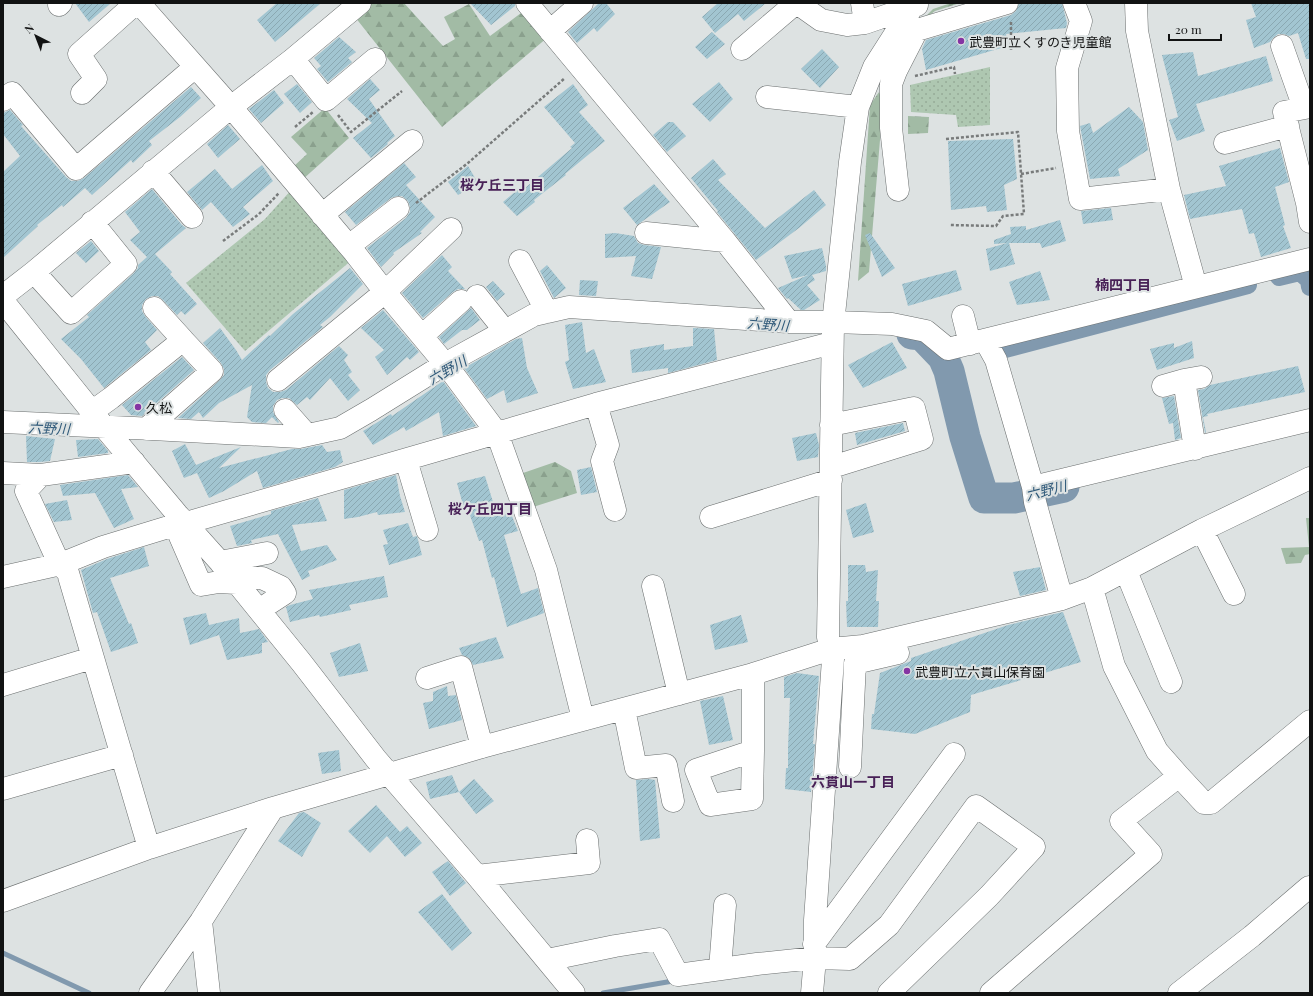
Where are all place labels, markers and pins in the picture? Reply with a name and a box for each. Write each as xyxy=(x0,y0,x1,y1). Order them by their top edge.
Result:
place label: 武豊町立くすのき児童館 xyxy=(969,33,1112,50)
marker: 武豊町立くすのき児童館 xyxy=(956,36,966,46)
place label: 久松 xyxy=(146,399,172,416)
marker: 久松 xyxy=(133,402,143,412)
place label: 武豊町立六貫山保育園 xyxy=(915,663,1045,680)
marker: 武豊町立六貫山保育園 xyxy=(902,666,912,676)

